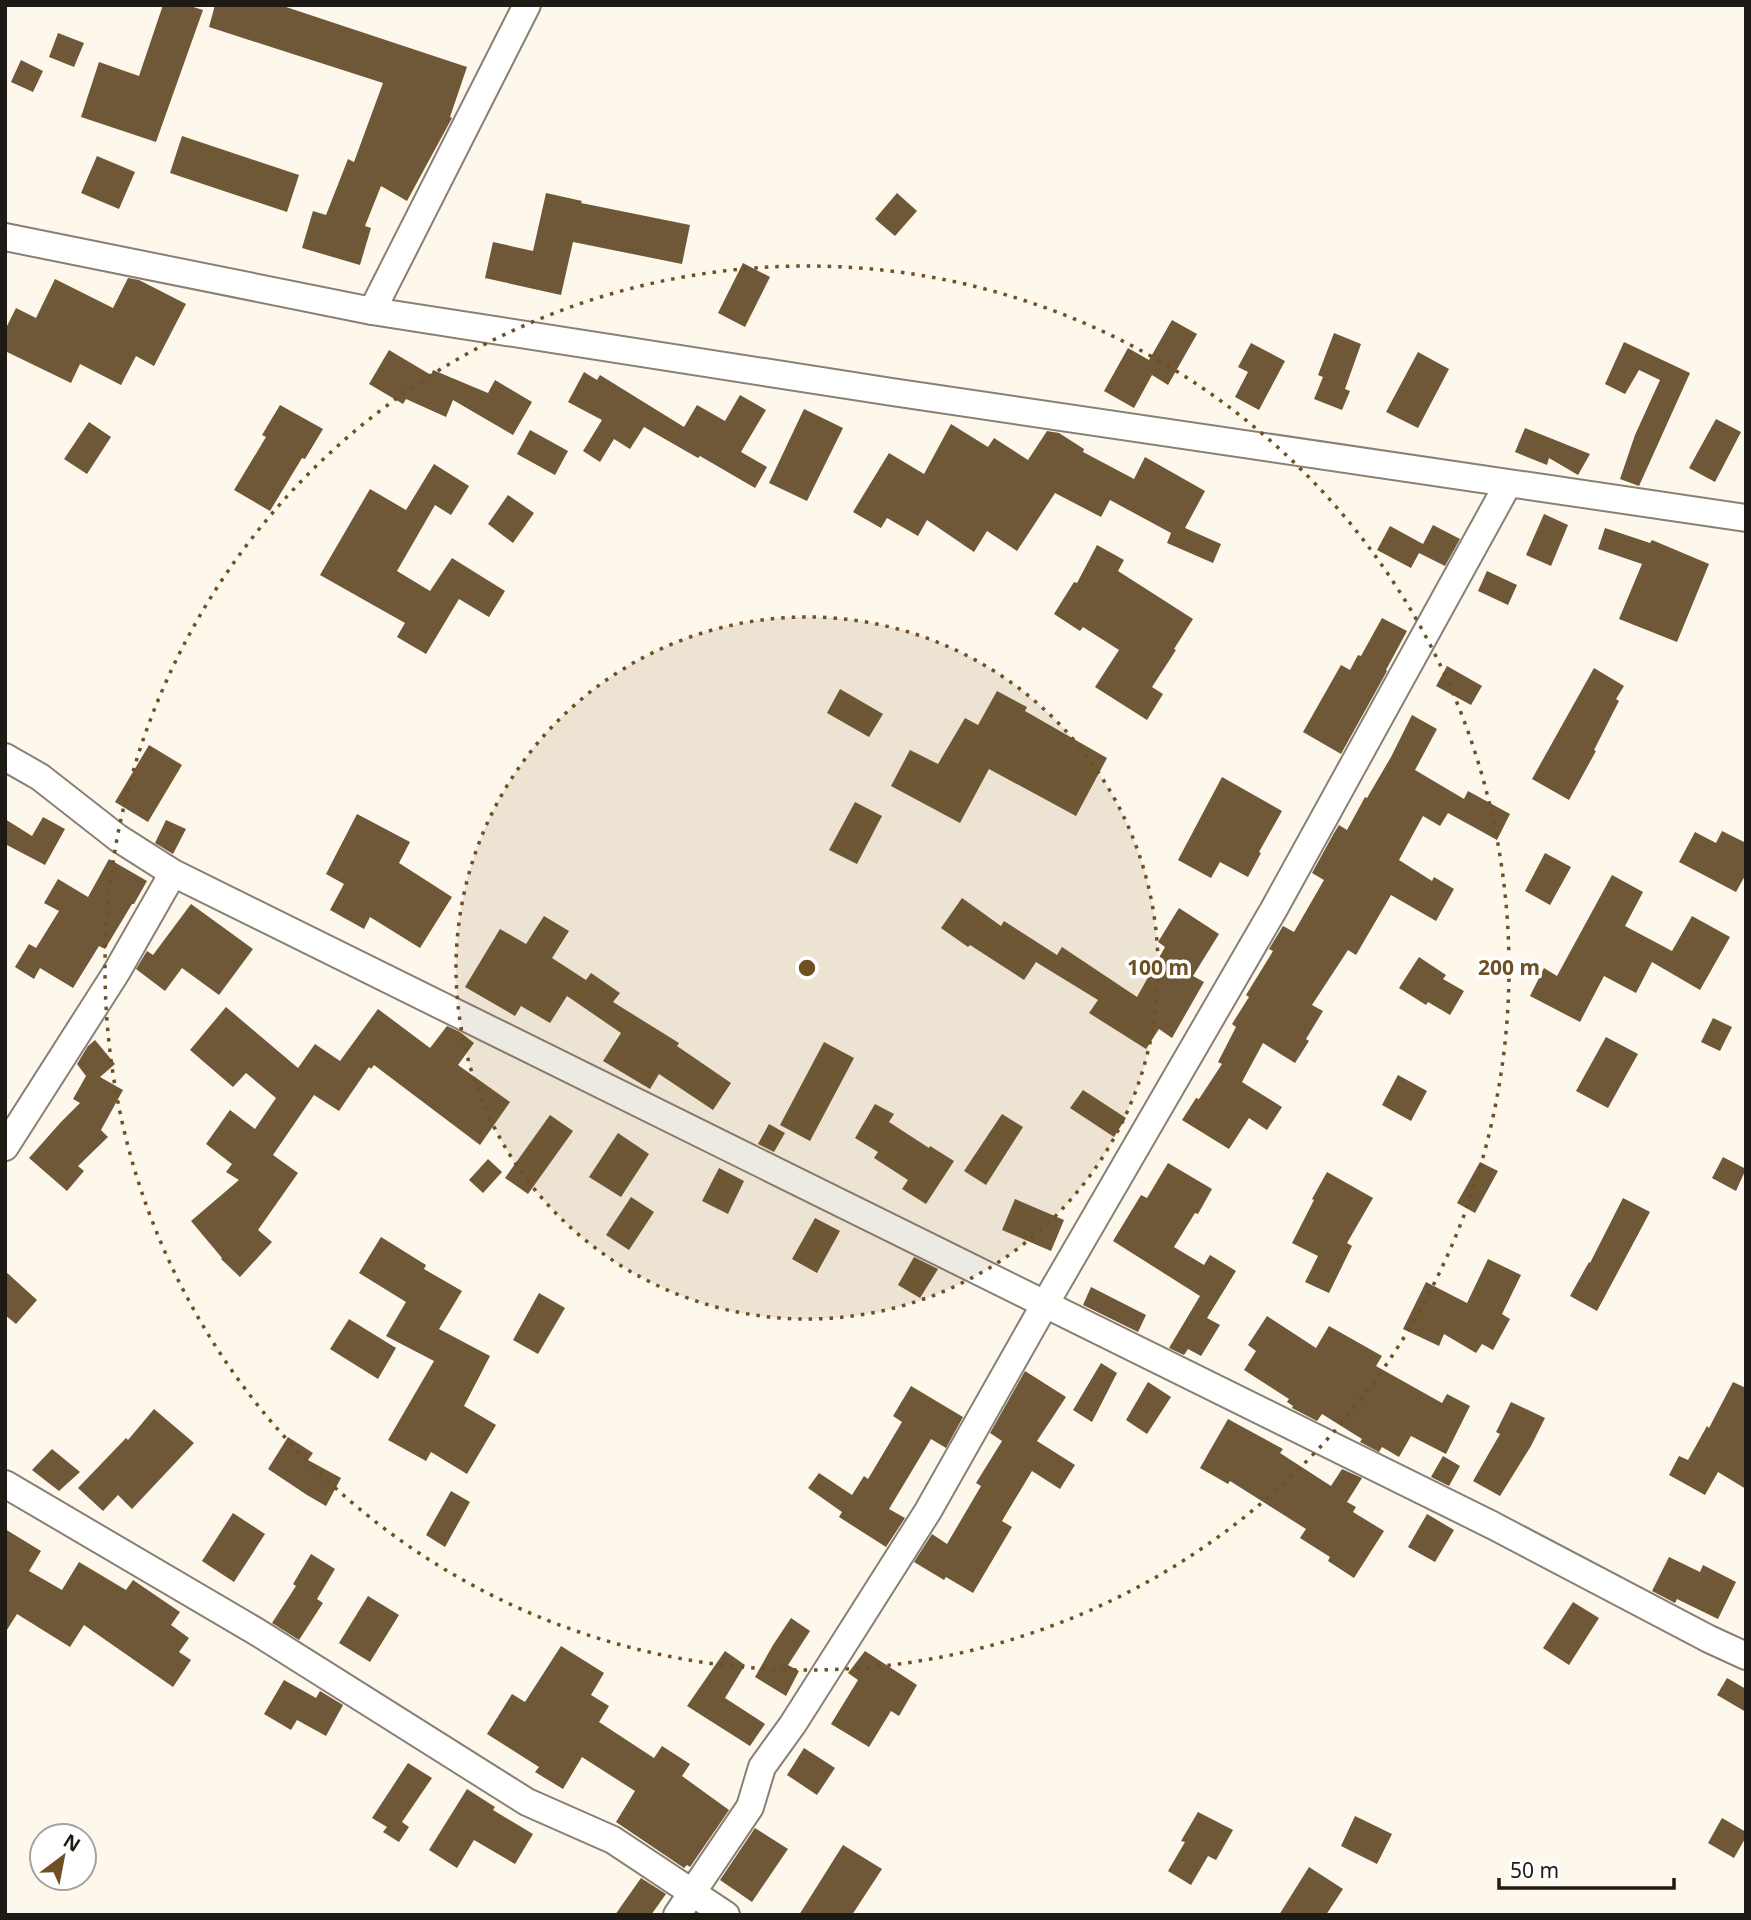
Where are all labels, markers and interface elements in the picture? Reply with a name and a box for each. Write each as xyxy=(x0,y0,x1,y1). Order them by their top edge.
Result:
text: 100 m xyxy=(1127,953,1189,981)
text: 200 m xyxy=(1478,953,1540,981)
centre of rings xyxy=(795,956,819,980)
north arrow xyxy=(28,1822,98,1892)
text: N xyxy=(59,1827,85,1858)
scale bar xyxy=(1499,1846,1674,1890)
text: 50 m xyxy=(1510,1856,1559,1884)

